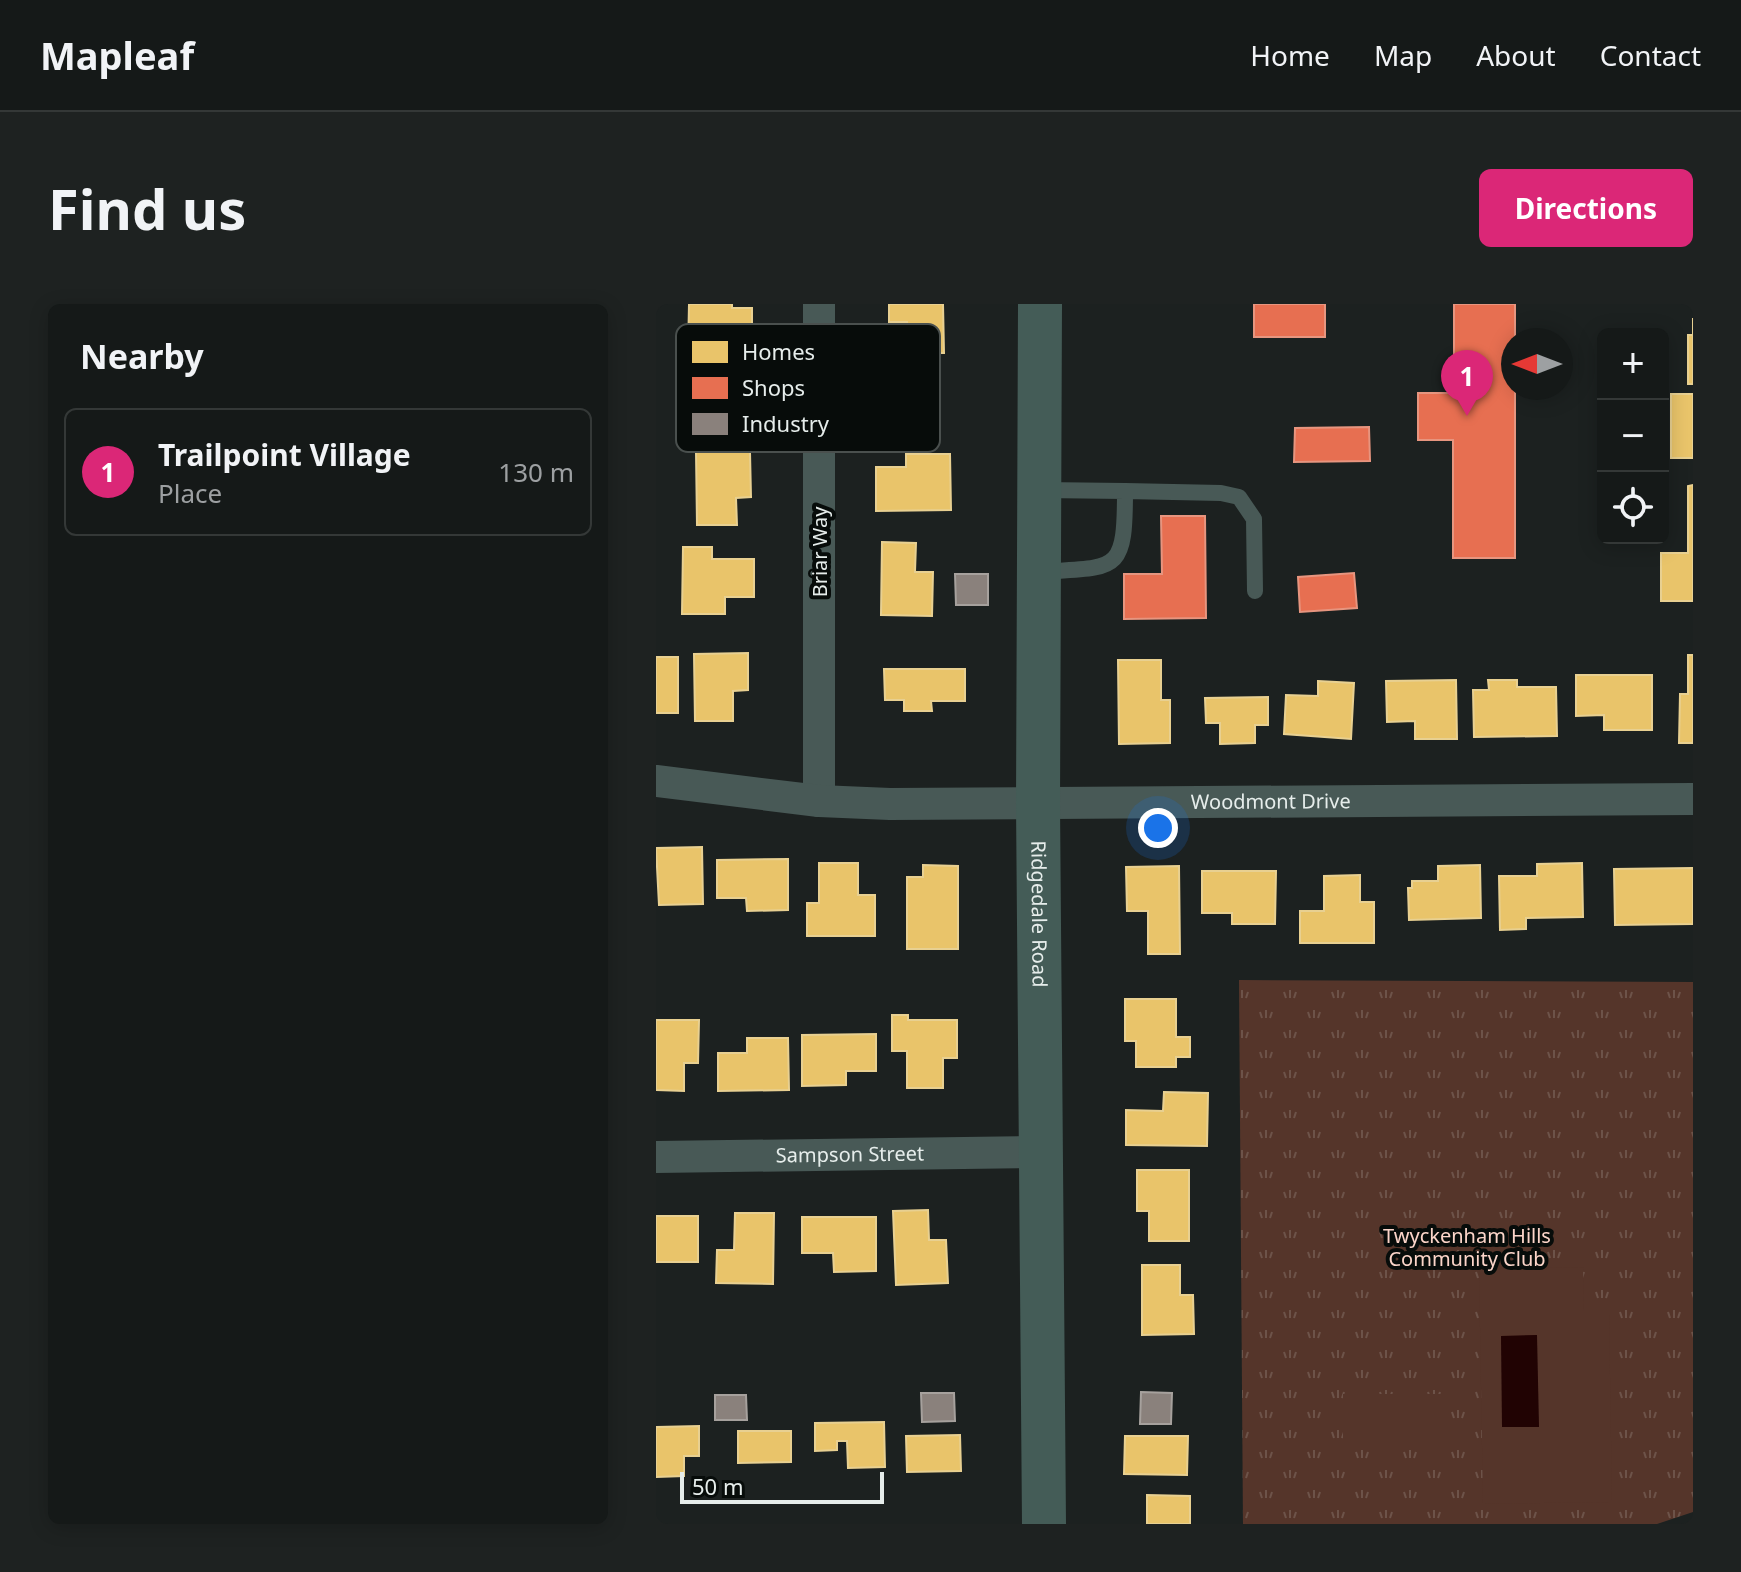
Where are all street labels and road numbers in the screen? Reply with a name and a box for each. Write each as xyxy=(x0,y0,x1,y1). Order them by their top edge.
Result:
street label: Briar Way xyxy=(806,506,833,597)
street label: Woodmont Drive xyxy=(1191,787,1351,815)
street label: Ridgedale Road xyxy=(1025,840,1054,988)
street label: Sampson Street xyxy=(776,1140,924,1168)

